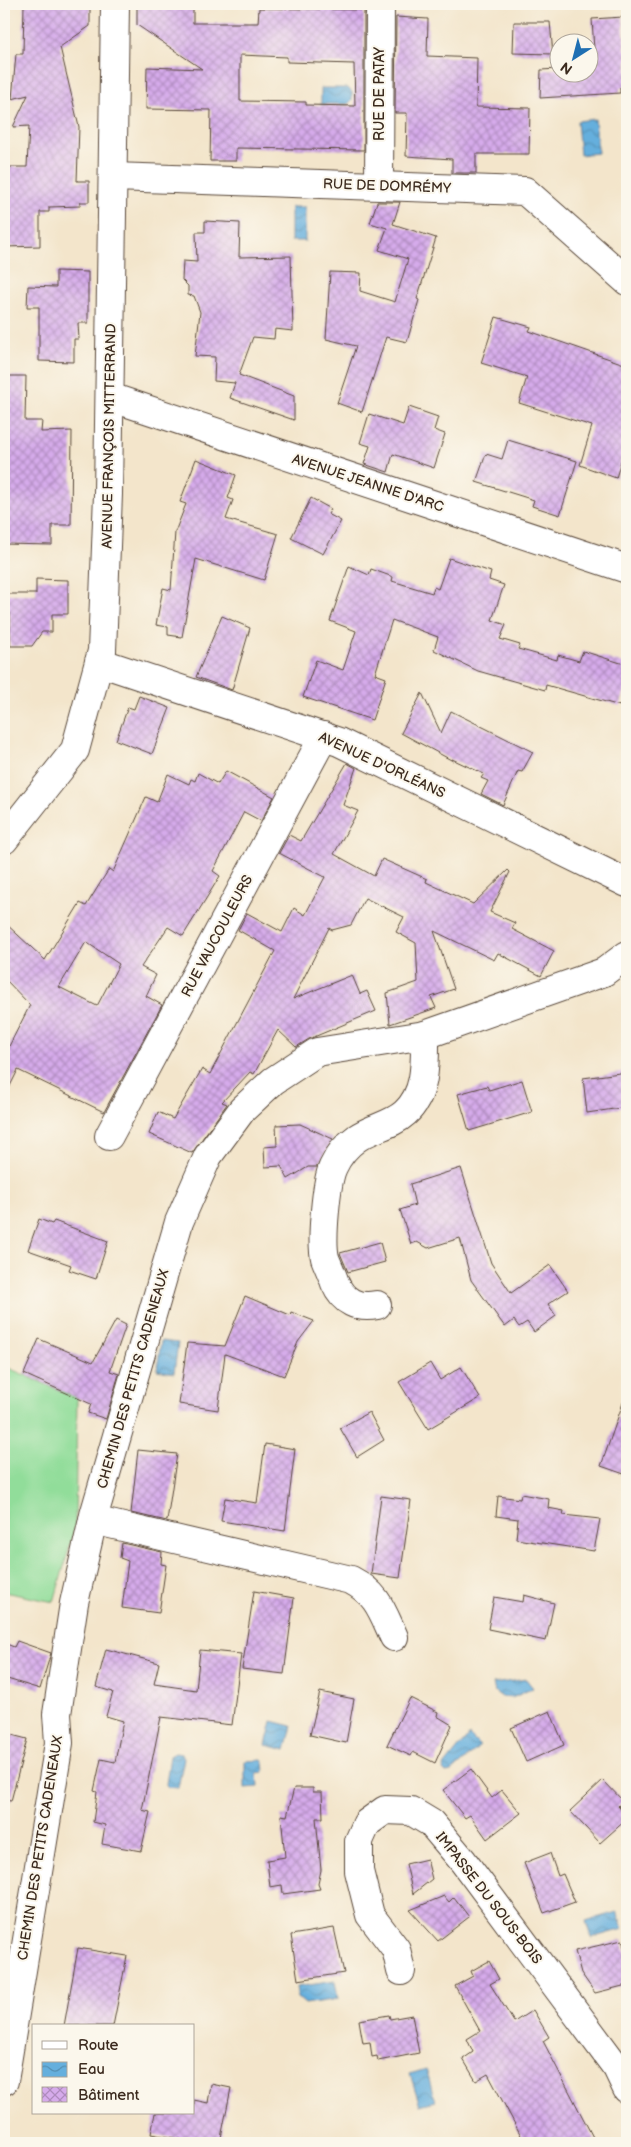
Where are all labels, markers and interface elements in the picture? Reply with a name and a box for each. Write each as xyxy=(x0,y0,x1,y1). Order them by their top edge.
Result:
north arrow xyxy=(548,32,598,82)
street label: RUE DE PATAY xyxy=(371,46,388,141)
text: N xyxy=(557,58,576,78)
street label: RUE DE DOMRÉMY xyxy=(323,174,452,197)
street label: AVENUE FRANÇOIS MITTERRAND xyxy=(99,323,119,549)
street label: AVENUE JEANNE D'ARC xyxy=(290,450,446,516)
street label: AVENUE D'ORLÉANS xyxy=(316,727,448,802)
street label: RUE VAUCOULEURS xyxy=(178,872,256,1000)
street label: CHEMIN DES PETITS CADENEAUX xyxy=(93,1267,173,1491)
street label: CHEMIN DES PETITS CADENEAUX xyxy=(14,1734,66,1962)
street label: IMPASSE DU SOUS-BOIS xyxy=(432,1829,546,1967)
legend xyxy=(32,2024,195,2114)
text: Route xyxy=(78,2036,119,2055)
text: Eau xyxy=(78,2060,105,2079)
text: Bâtiment xyxy=(78,2086,140,2105)

